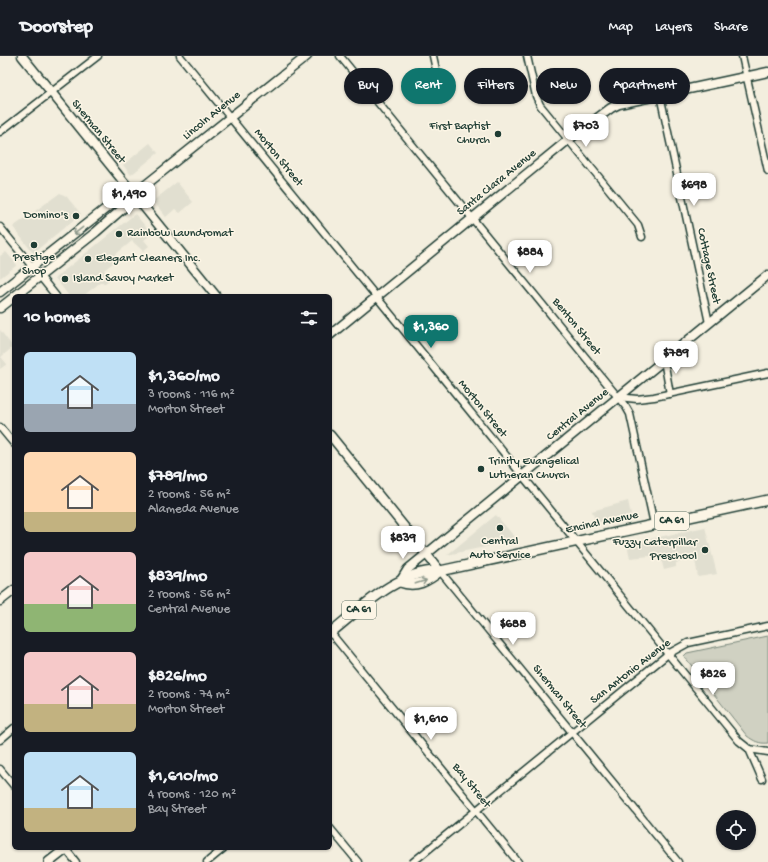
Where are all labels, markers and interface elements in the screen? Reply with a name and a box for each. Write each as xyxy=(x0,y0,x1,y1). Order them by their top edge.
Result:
text: Doorstep xyxy=(20,16,93,39)
text: Map xyxy=(609,19,633,36)
text: Layers xyxy=(655,19,692,36)
text: Share xyxy=(714,19,748,36)
chip: Buy xyxy=(344,68,393,104)
chip: Rent xyxy=(401,68,456,104)
chip: Filters xyxy=(464,68,528,104)
chip: New xyxy=(536,68,591,104)
chip: Apartment xyxy=(599,68,690,104)
street label: Lincoln Avenue xyxy=(180,88,244,144)
street label: Sherman Street xyxy=(68,97,129,168)
pin: $703 xyxy=(562,114,610,148)
text: $703 xyxy=(573,119,599,134)
place label: First Baptist Church xyxy=(428,120,491,148)
street label: Morton Street xyxy=(250,126,306,191)
marker: First Baptist Church xyxy=(493,129,503,139)
street label: Santa Clara Avenue xyxy=(455,146,540,219)
pin: $698 xyxy=(670,173,718,207)
text: $698 xyxy=(681,178,707,193)
pin: $1,490 xyxy=(96,182,162,216)
text: $1,490 xyxy=(111,187,147,202)
place label: Domino's xyxy=(22,209,69,223)
marker: Domino's xyxy=(71,211,81,221)
one-way arrow xyxy=(73,226,84,235)
place label: Rainbow Laundromat xyxy=(127,227,234,241)
street label: Cottage Street xyxy=(693,227,723,306)
marker: Rainbow Laundromat xyxy=(114,229,124,239)
marker: Prestige Shop xyxy=(29,240,39,250)
pin: $884 xyxy=(506,240,554,274)
text: $884 xyxy=(517,245,543,260)
place label: Prestige Shop xyxy=(12,251,56,279)
place label: Elegant Cleaners Inc. xyxy=(96,252,201,266)
marker: Elegant Cleaners Inc. xyxy=(83,254,93,264)
place label: Island Savoy Market xyxy=(73,272,174,286)
marker: Island Savoy Market xyxy=(60,274,70,284)
street label: Benton Street xyxy=(548,295,604,359)
icon: filters xyxy=(298,307,320,329)
text: 10 homes xyxy=(24,308,90,328)
pin: $1,360 xyxy=(398,315,464,349)
text: $1,360 xyxy=(413,320,449,335)
pin: $789 xyxy=(652,341,700,375)
text: $789 xyxy=(663,346,689,361)
text: $1,360/mo xyxy=(148,367,220,387)
icon: home xyxy=(56,368,104,416)
street label: Morton Street xyxy=(454,377,510,442)
street label: Central Avenue xyxy=(544,385,612,444)
text: 3 rooms · 116 m² xyxy=(148,387,235,402)
text: Morton Street xyxy=(148,402,224,417)
place label: Trinity Evangelical Lutheran Church xyxy=(488,455,580,483)
marker: Trinity Evangelical Lutheran Church xyxy=(476,464,486,474)
text: $789/mo xyxy=(148,467,207,487)
icon: home xyxy=(56,468,104,516)
text: 2 rooms · 56 m² xyxy=(148,487,231,502)
text: Alameda Avenue xyxy=(148,502,239,517)
street label: Encinal Avenue xyxy=(564,508,640,538)
road number: CA 61 xyxy=(655,512,689,530)
marker: Central Auto Service xyxy=(495,523,505,533)
pin: $839 xyxy=(379,526,427,560)
text: $839 xyxy=(390,531,416,546)
place label: Central Auto Service xyxy=(470,535,531,563)
place label: Fuzzy Caterpillar Preschool xyxy=(612,536,699,564)
marker: Fuzzy Caterpillar Preschool xyxy=(700,545,710,555)
text: $839/mo xyxy=(148,567,207,587)
icon: home xyxy=(56,568,104,616)
one-way arrow xyxy=(414,578,427,585)
text: 2 rooms · 56 m² xyxy=(148,587,231,602)
road number: CA 61 xyxy=(342,601,376,619)
text: Central Avenue xyxy=(148,602,230,617)
pin: $688 xyxy=(489,612,537,646)
text: $688 xyxy=(500,617,526,632)
street label: San Antonio Avenue xyxy=(588,636,675,708)
street label: Sherman Street xyxy=(529,662,590,733)
pin: $826 xyxy=(689,662,737,696)
text: $826/mo xyxy=(148,667,207,687)
text: $826 xyxy=(700,667,726,682)
icon: home xyxy=(56,668,104,716)
text: 2 rooms · 74 m² xyxy=(148,687,230,702)
text: Morton Street xyxy=(148,702,224,717)
pin: $1,610 xyxy=(398,707,464,741)
text: $1,610 xyxy=(414,712,448,727)
street label: Bay Street xyxy=(448,760,494,812)
text: $1,610/mo xyxy=(148,767,218,787)
icon: home xyxy=(56,768,104,816)
text: 4 rooms · 120 m² xyxy=(148,787,236,802)
text: Bay Street xyxy=(148,802,206,817)
map controls xyxy=(716,810,756,850)
button: locate xyxy=(716,810,756,850)

